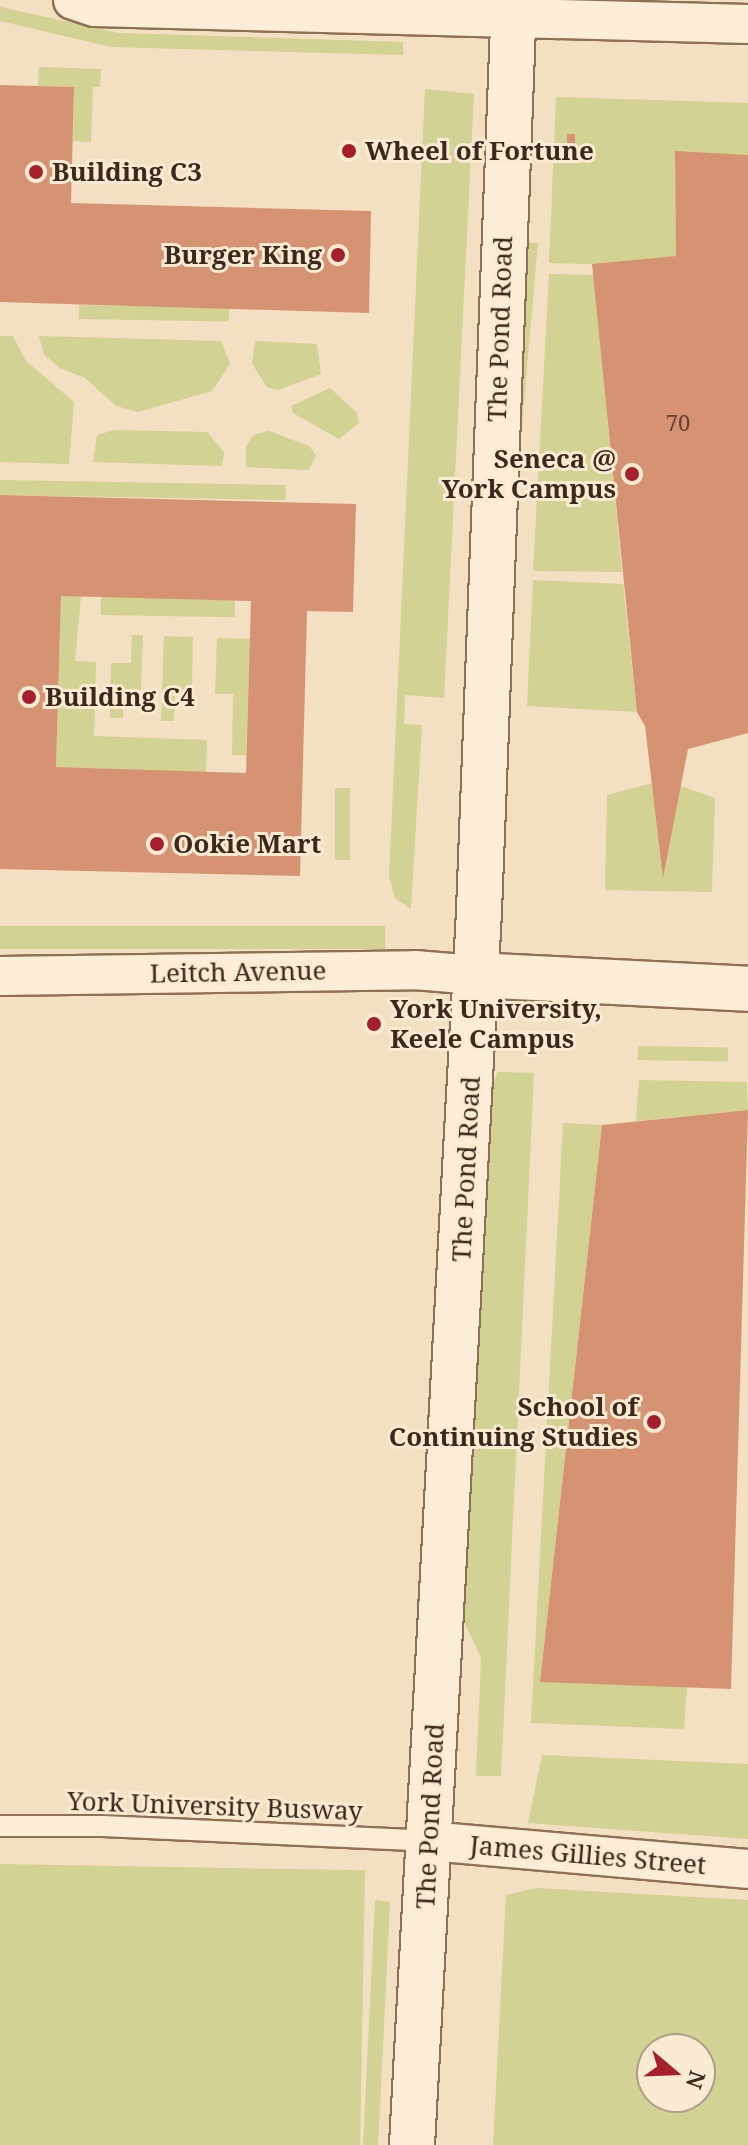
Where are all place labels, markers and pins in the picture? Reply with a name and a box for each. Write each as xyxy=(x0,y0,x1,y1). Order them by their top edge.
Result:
place label: Wheel of Fortune xyxy=(365,135,594,167)
marker: Wheel of Fortune xyxy=(340,142,358,160)
place label: Building C3 xyxy=(52,156,202,188)
marker: Building C3 xyxy=(27,163,45,181)
place label: Burger King xyxy=(164,239,322,271)
marker: Burger King xyxy=(329,246,347,264)
place label: Seneca @ York Campus xyxy=(442,443,616,504)
marker: Seneca @ York Campus xyxy=(623,465,641,483)
place label: Building C4 xyxy=(45,681,195,713)
marker: Building C4 xyxy=(20,688,38,706)
place label: Ookie Mart xyxy=(173,828,321,860)
marker: Ookie Mart xyxy=(148,835,166,853)
place label: York University, Keele Campus xyxy=(390,993,602,1054)
marker: York University, Keele Campus xyxy=(365,1015,383,1033)
place label: School of Continuing Studies xyxy=(389,1391,638,1452)
marker: School of Continuing Studies xyxy=(645,1413,663,1431)

